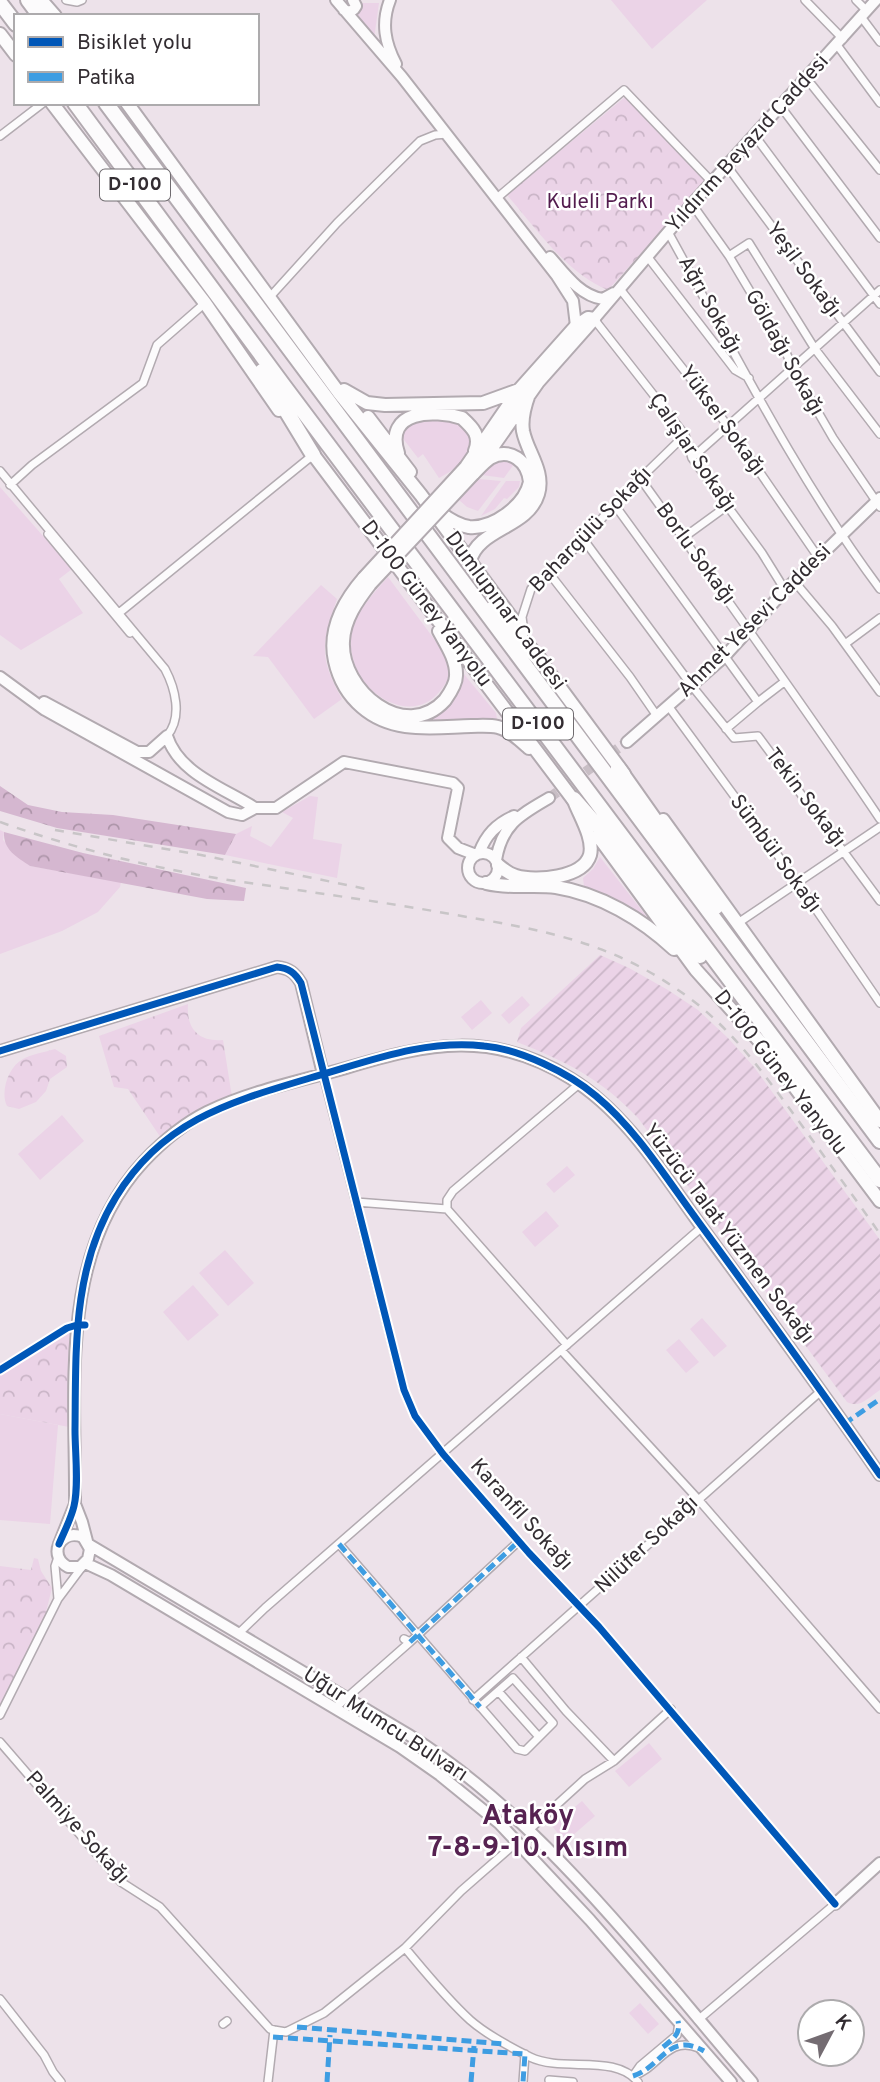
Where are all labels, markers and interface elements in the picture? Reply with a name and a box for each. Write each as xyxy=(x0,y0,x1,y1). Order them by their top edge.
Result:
legend xyxy=(14,14,259,105)
text: Bisiklet yolu xyxy=(77,30,192,57)
street label: Yıldırım Beyazıd Caddesi xyxy=(661,49,835,239)
text: Patika xyxy=(77,65,135,92)
road number: D-100 xyxy=(100,169,170,200)
park label: Kuleli Parkı xyxy=(547,189,653,216)
street label: Yeşil Sokağı xyxy=(759,217,847,323)
street label: Ağrı Sokağı xyxy=(671,251,747,359)
street label: Göldağı Sokağı xyxy=(738,285,830,421)
street label: Yüksel Sokağı xyxy=(673,360,771,482)
street label: Çalışlar Sokağı xyxy=(642,388,742,518)
street label: Bahargülü Sokağı xyxy=(524,461,658,599)
street label: Borlu Sokağı xyxy=(649,498,741,610)
street label: D-100 Güney Yanyolu xyxy=(354,515,498,693)
street label: Dumlupınar Caddesi xyxy=(438,526,572,696)
street label: Ahmet Yesevi Caddesi xyxy=(672,538,838,704)
road number: D-100 xyxy=(503,708,573,740)
street label: Tekin Sokağı xyxy=(759,743,851,853)
street label: Sümbül Sokağı xyxy=(723,790,827,918)
street label: D-100 Güney Yanyolu xyxy=(707,985,853,1161)
street label: Yüzücü Talat Yüzmen Sokağı xyxy=(636,1119,820,1349)
street label: Karanfil Sokağı xyxy=(464,1453,578,1577)
street label: Nilüfer Sokağı xyxy=(590,1490,704,1600)
street label: Uğur Mumcu Bulvarı xyxy=(297,1662,473,1788)
street label: Palmiye Sokağı xyxy=(19,1766,135,1890)
district label: Ataköy 7-8-9-10. Kısım xyxy=(428,1799,628,1867)
north arrow xyxy=(796,1998,866,2068)
text: K xyxy=(829,2010,856,2036)

